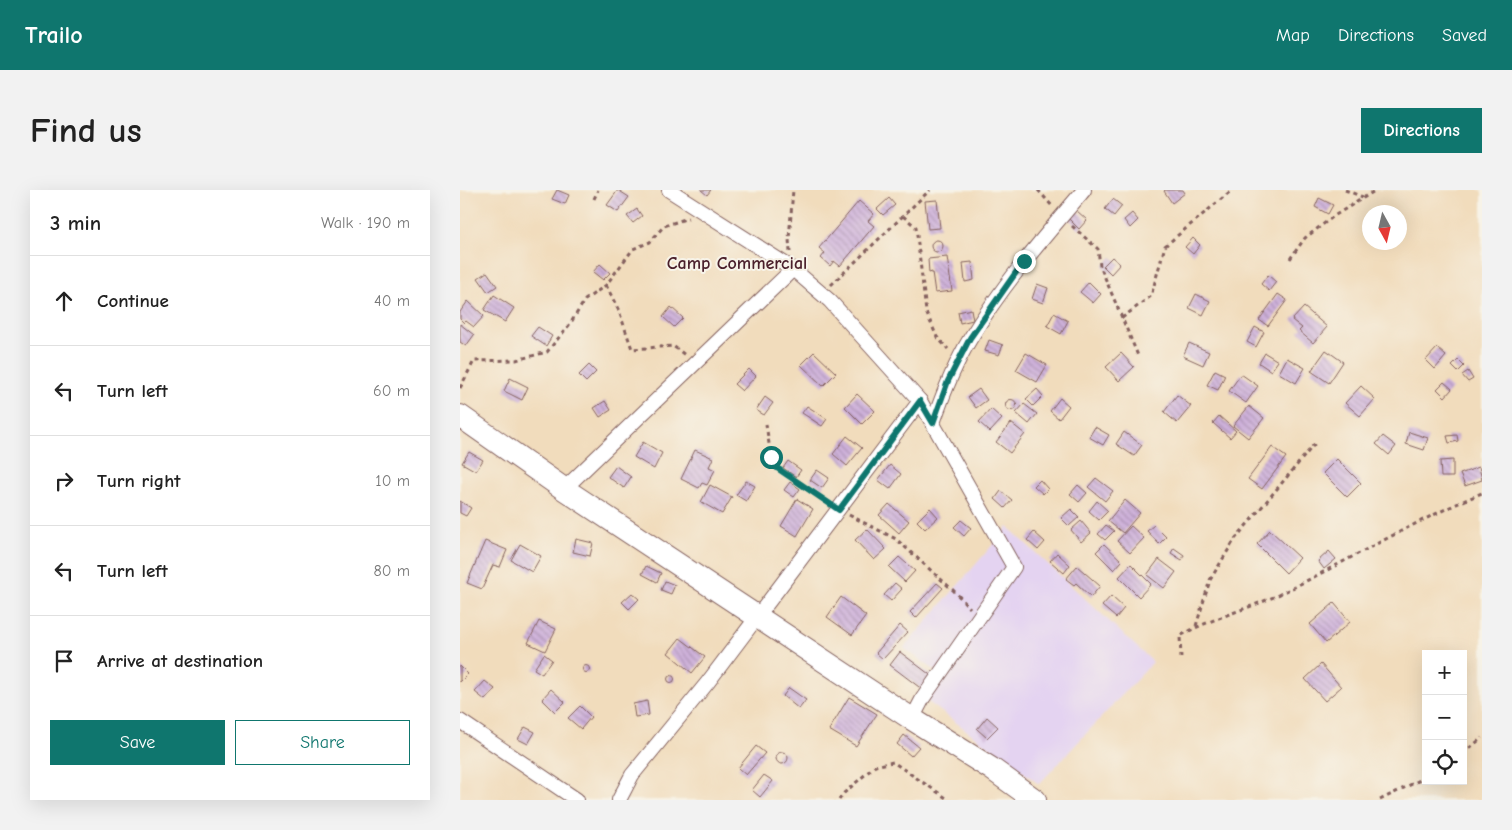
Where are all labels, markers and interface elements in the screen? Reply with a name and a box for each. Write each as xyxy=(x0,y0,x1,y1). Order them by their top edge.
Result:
text: Trailo xyxy=(25,21,83,49)
text: Map xyxy=(1276,25,1310,46)
text: Directions xyxy=(1338,25,1414,46)
text: Saved xyxy=(1442,25,1487,46)
button: Directions xyxy=(1361,108,1482,153)
text: Find us xyxy=(30,110,142,151)
north arrow xyxy=(1362,205,1407,250)
text: 3 min xyxy=(50,211,101,235)
text: Walk · 190 m xyxy=(321,214,410,232)
route end xyxy=(1013,250,1036,273)
district label: Camp Commercial xyxy=(667,253,807,274)
icon: ahead xyxy=(50,287,78,315)
text: Continue xyxy=(97,290,169,312)
text: 40 m xyxy=(374,292,410,310)
icon: left xyxy=(50,377,78,405)
text: Turn left xyxy=(97,380,168,402)
text: 60 m xyxy=(373,382,410,400)
route start xyxy=(760,446,783,469)
icon: right xyxy=(50,467,78,495)
text: Turn right xyxy=(97,470,181,492)
text: 10 m xyxy=(375,472,410,490)
icon: left xyxy=(50,557,78,585)
text: Turn left xyxy=(97,560,168,582)
text: 80 m xyxy=(373,562,410,580)
icon: arrive xyxy=(50,647,78,675)
text: Arrive at destination xyxy=(97,650,263,672)
map controls xyxy=(1422,650,1467,785)
button: + xyxy=(1422,650,1467,695)
button: − xyxy=(1422,695,1467,740)
button: Save xyxy=(50,720,225,765)
button: Share xyxy=(235,720,410,765)
button: locate xyxy=(1422,740,1467,785)

